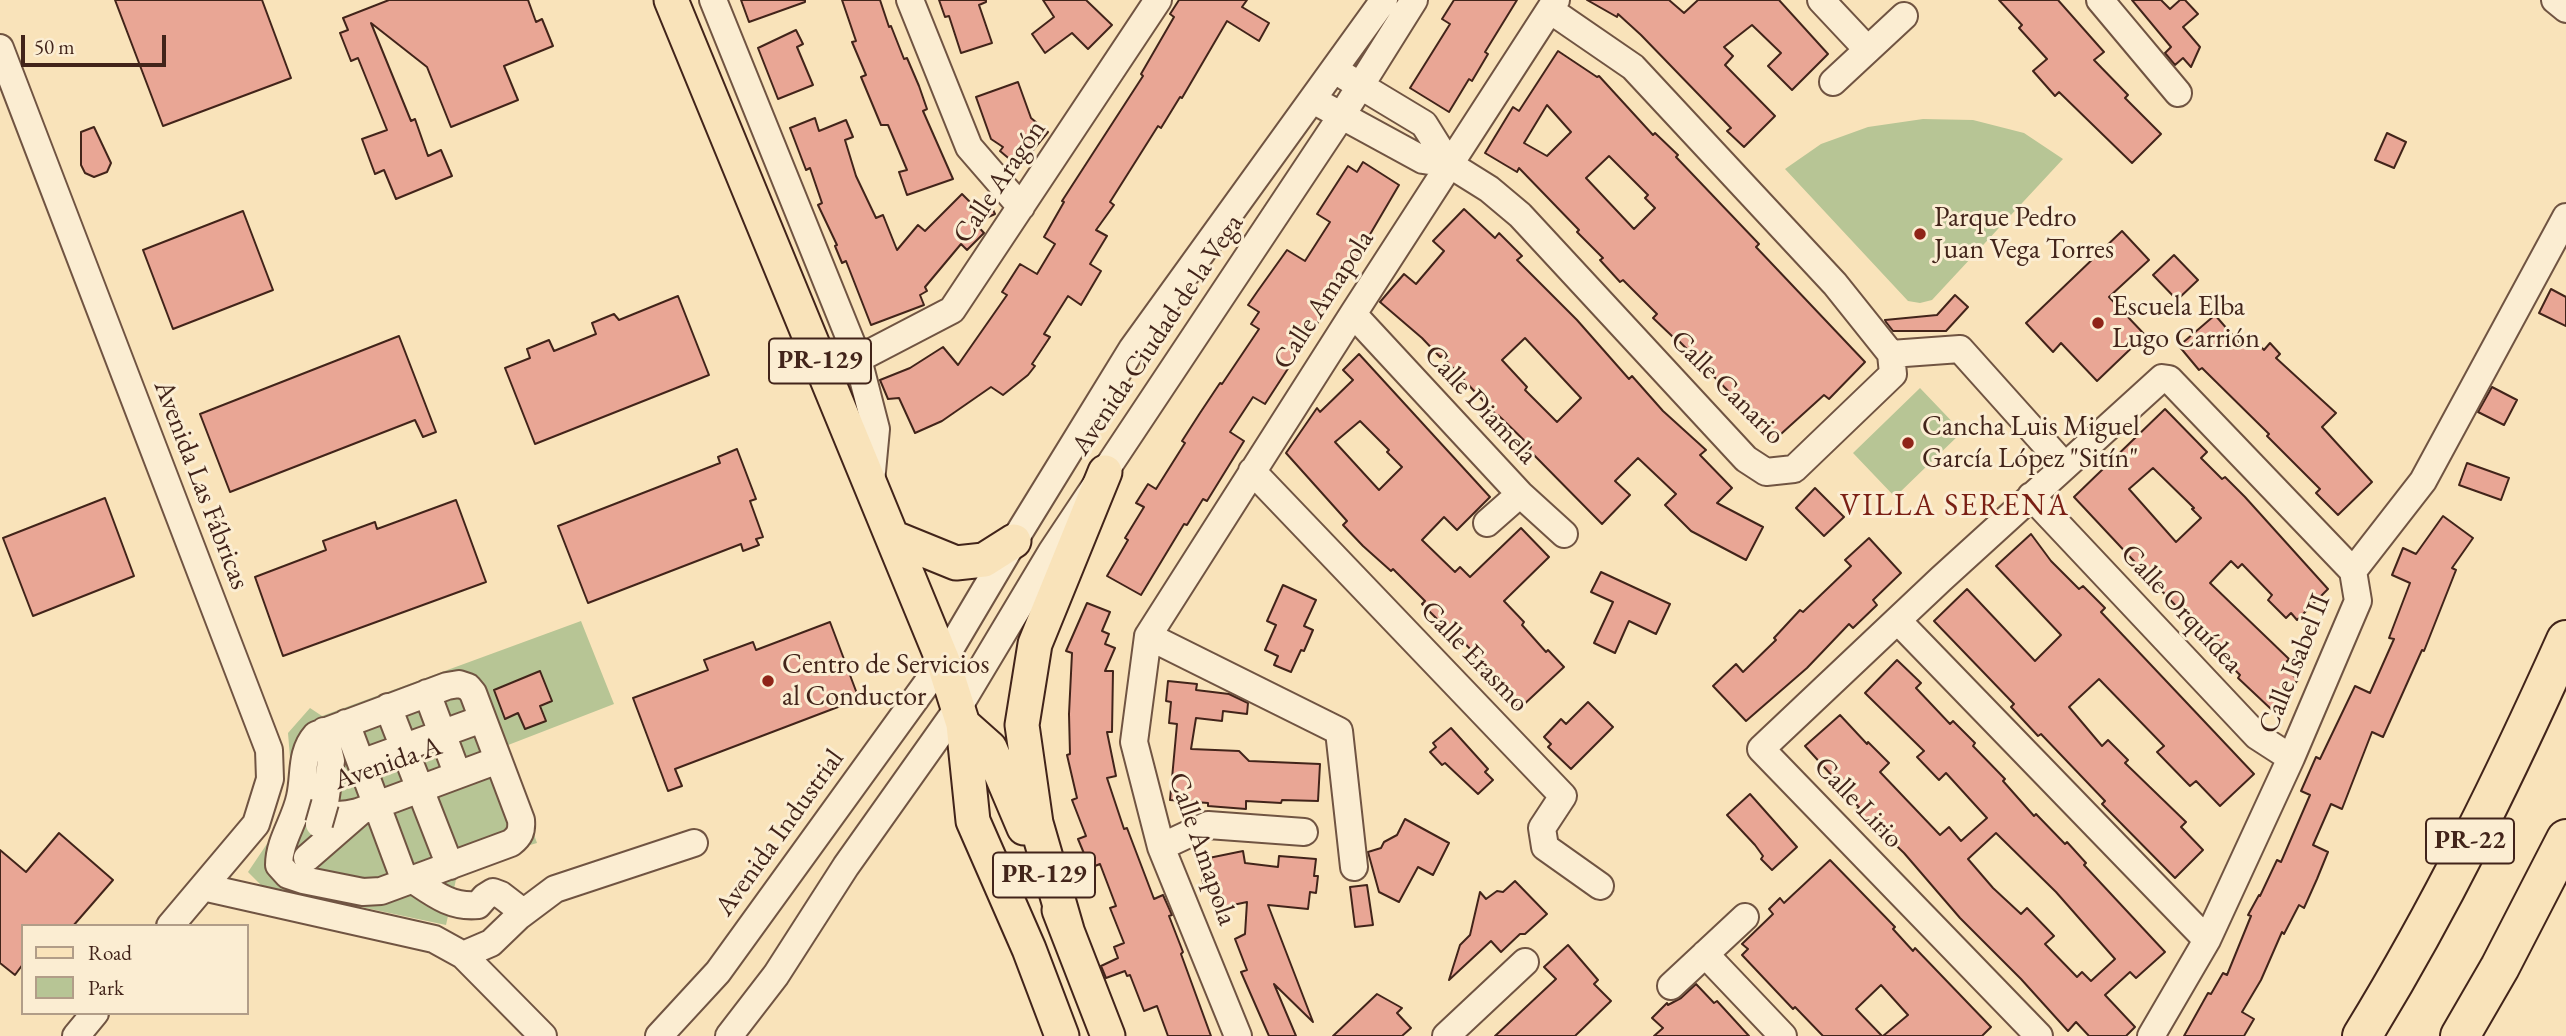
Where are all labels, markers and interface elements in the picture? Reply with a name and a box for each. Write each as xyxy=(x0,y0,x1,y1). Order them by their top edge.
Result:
scale bar xyxy=(24,21,170,65)
text: 50 m xyxy=(34,33,75,60)
street label: Calle Aragón xyxy=(946,114,1054,250)
place label: Parque Pedro Juan Vega Torres xyxy=(1934,201,2114,267)
street label: Avenida Ciudad de la Vega xyxy=(1065,208,1251,462)
street label: Calle Amapola xyxy=(1267,224,1381,376)
marker: Parque Pedro Juan Vega Torres xyxy=(1912,226,1928,242)
place label: Escuela Elba Lugo Carrión xyxy=(2112,290,2260,356)
marker: Escuela Elba Lugo Carrión xyxy=(2090,315,2106,331)
street label: Calle Canario xyxy=(1663,324,1791,452)
road number: PR-129 xyxy=(769,338,871,384)
street label: Calle Diamela xyxy=(1416,338,1544,472)
street label: Avenida Las Fábricas xyxy=(146,376,256,594)
place label: Cancha Luis Miguel García López "Sitín" xyxy=(1922,410,2140,476)
marker: Cancha Luis Miguel García López "Sitín" xyxy=(1900,435,1916,451)
district label: VILLA SERENA xyxy=(1842,489,2068,525)
street label: Calle Orquídea xyxy=(2113,537,2249,681)
street label: Calle Isabel II xyxy=(2252,589,2338,739)
street label: Calle Erasmo xyxy=(1413,594,1535,720)
place label: Centro de Servicios al Conductor xyxy=(782,648,989,714)
marker: Centro de Servicios al Conductor xyxy=(760,673,776,689)
street label: Avenida A xyxy=(330,730,446,798)
street label: Avenida Industrial xyxy=(708,743,852,923)
street label: Calle Lirio xyxy=(1806,750,1910,856)
street label: Calle Amapola xyxy=(1160,768,1244,930)
road number: PR-22 xyxy=(2426,818,2514,863)
road number: PR-129 xyxy=(993,852,1095,898)
legend xyxy=(21,924,248,1015)
text: Road xyxy=(88,939,132,966)
text: Park xyxy=(88,974,124,1001)

